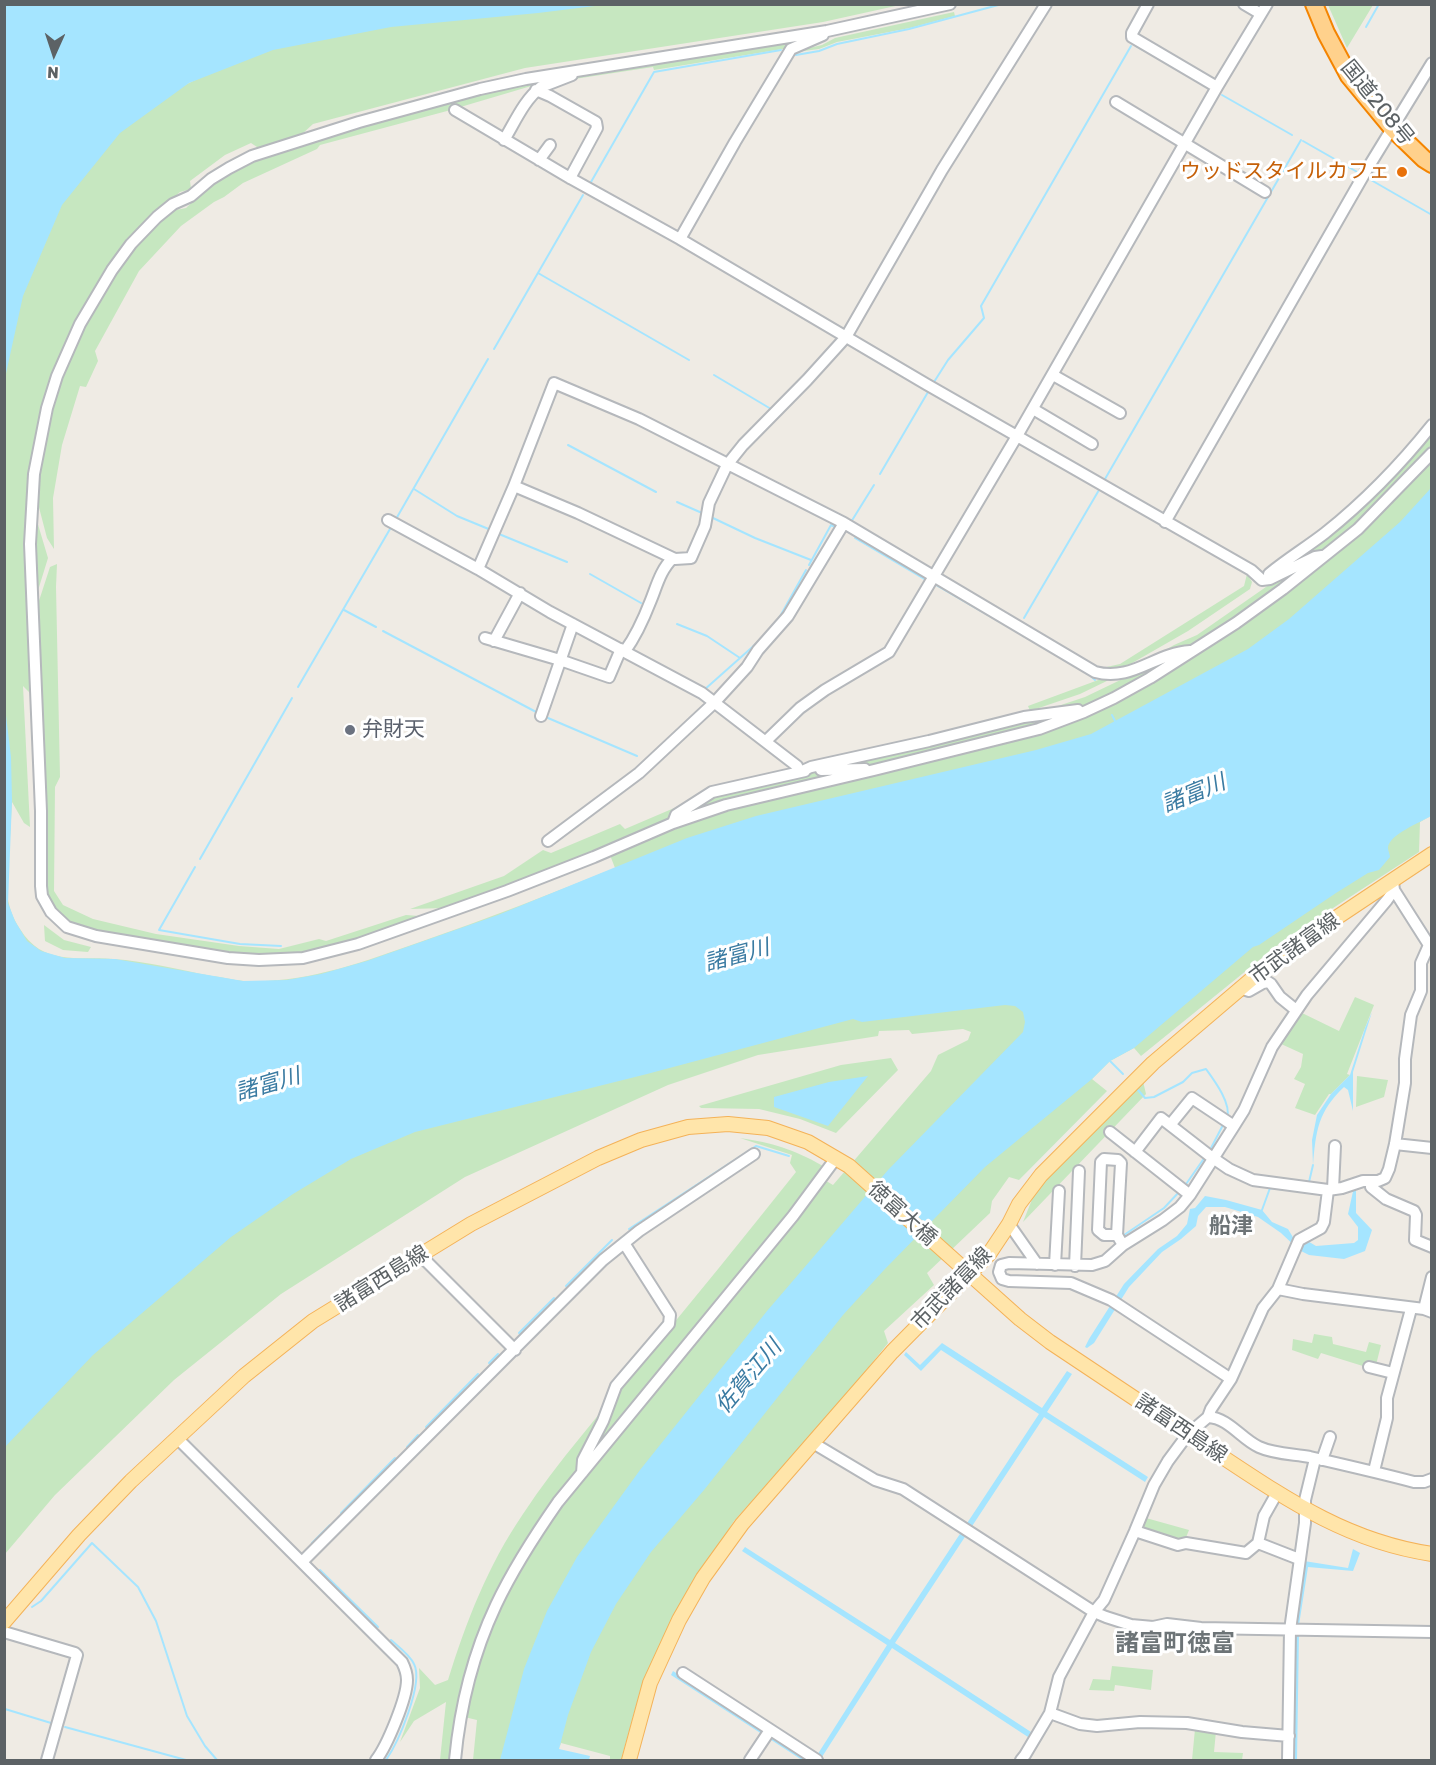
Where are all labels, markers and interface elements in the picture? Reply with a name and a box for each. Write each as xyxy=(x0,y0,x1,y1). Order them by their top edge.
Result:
north arrow xyxy=(24,24,84,84)
street label: 国道208号 xyxy=(1335,55,1419,151)
text: N xyxy=(47,63,59,82)
place label: ウッドスタイルカフェ xyxy=(1180,159,1390,185)
marker: ウッドスタイルカフェ xyxy=(1395,165,1409,179)
place label: 弁財天 xyxy=(362,717,425,743)
marker: 弁財天 xyxy=(343,723,357,737)
water label: 諸富川 xyxy=(1158,769,1230,819)
street label: 市武諸富線 xyxy=(1245,908,1345,990)
water label: 諸富川 xyxy=(702,935,772,977)
water label: 諸富川 xyxy=(233,1063,303,1107)
street label: 徳富大橋 xyxy=(862,1177,942,1251)
district label: 船津 xyxy=(1209,1214,1253,1240)
street label: 諸富西島線 xyxy=(331,1240,433,1318)
street label: 市武諸富線 xyxy=(906,1242,998,1336)
water label: 佐賀江川 xyxy=(711,1335,787,1419)
street label: 諸富西島線 xyxy=(1130,1389,1232,1469)
district label: 諸富町徳富 xyxy=(1115,1630,1235,1658)

